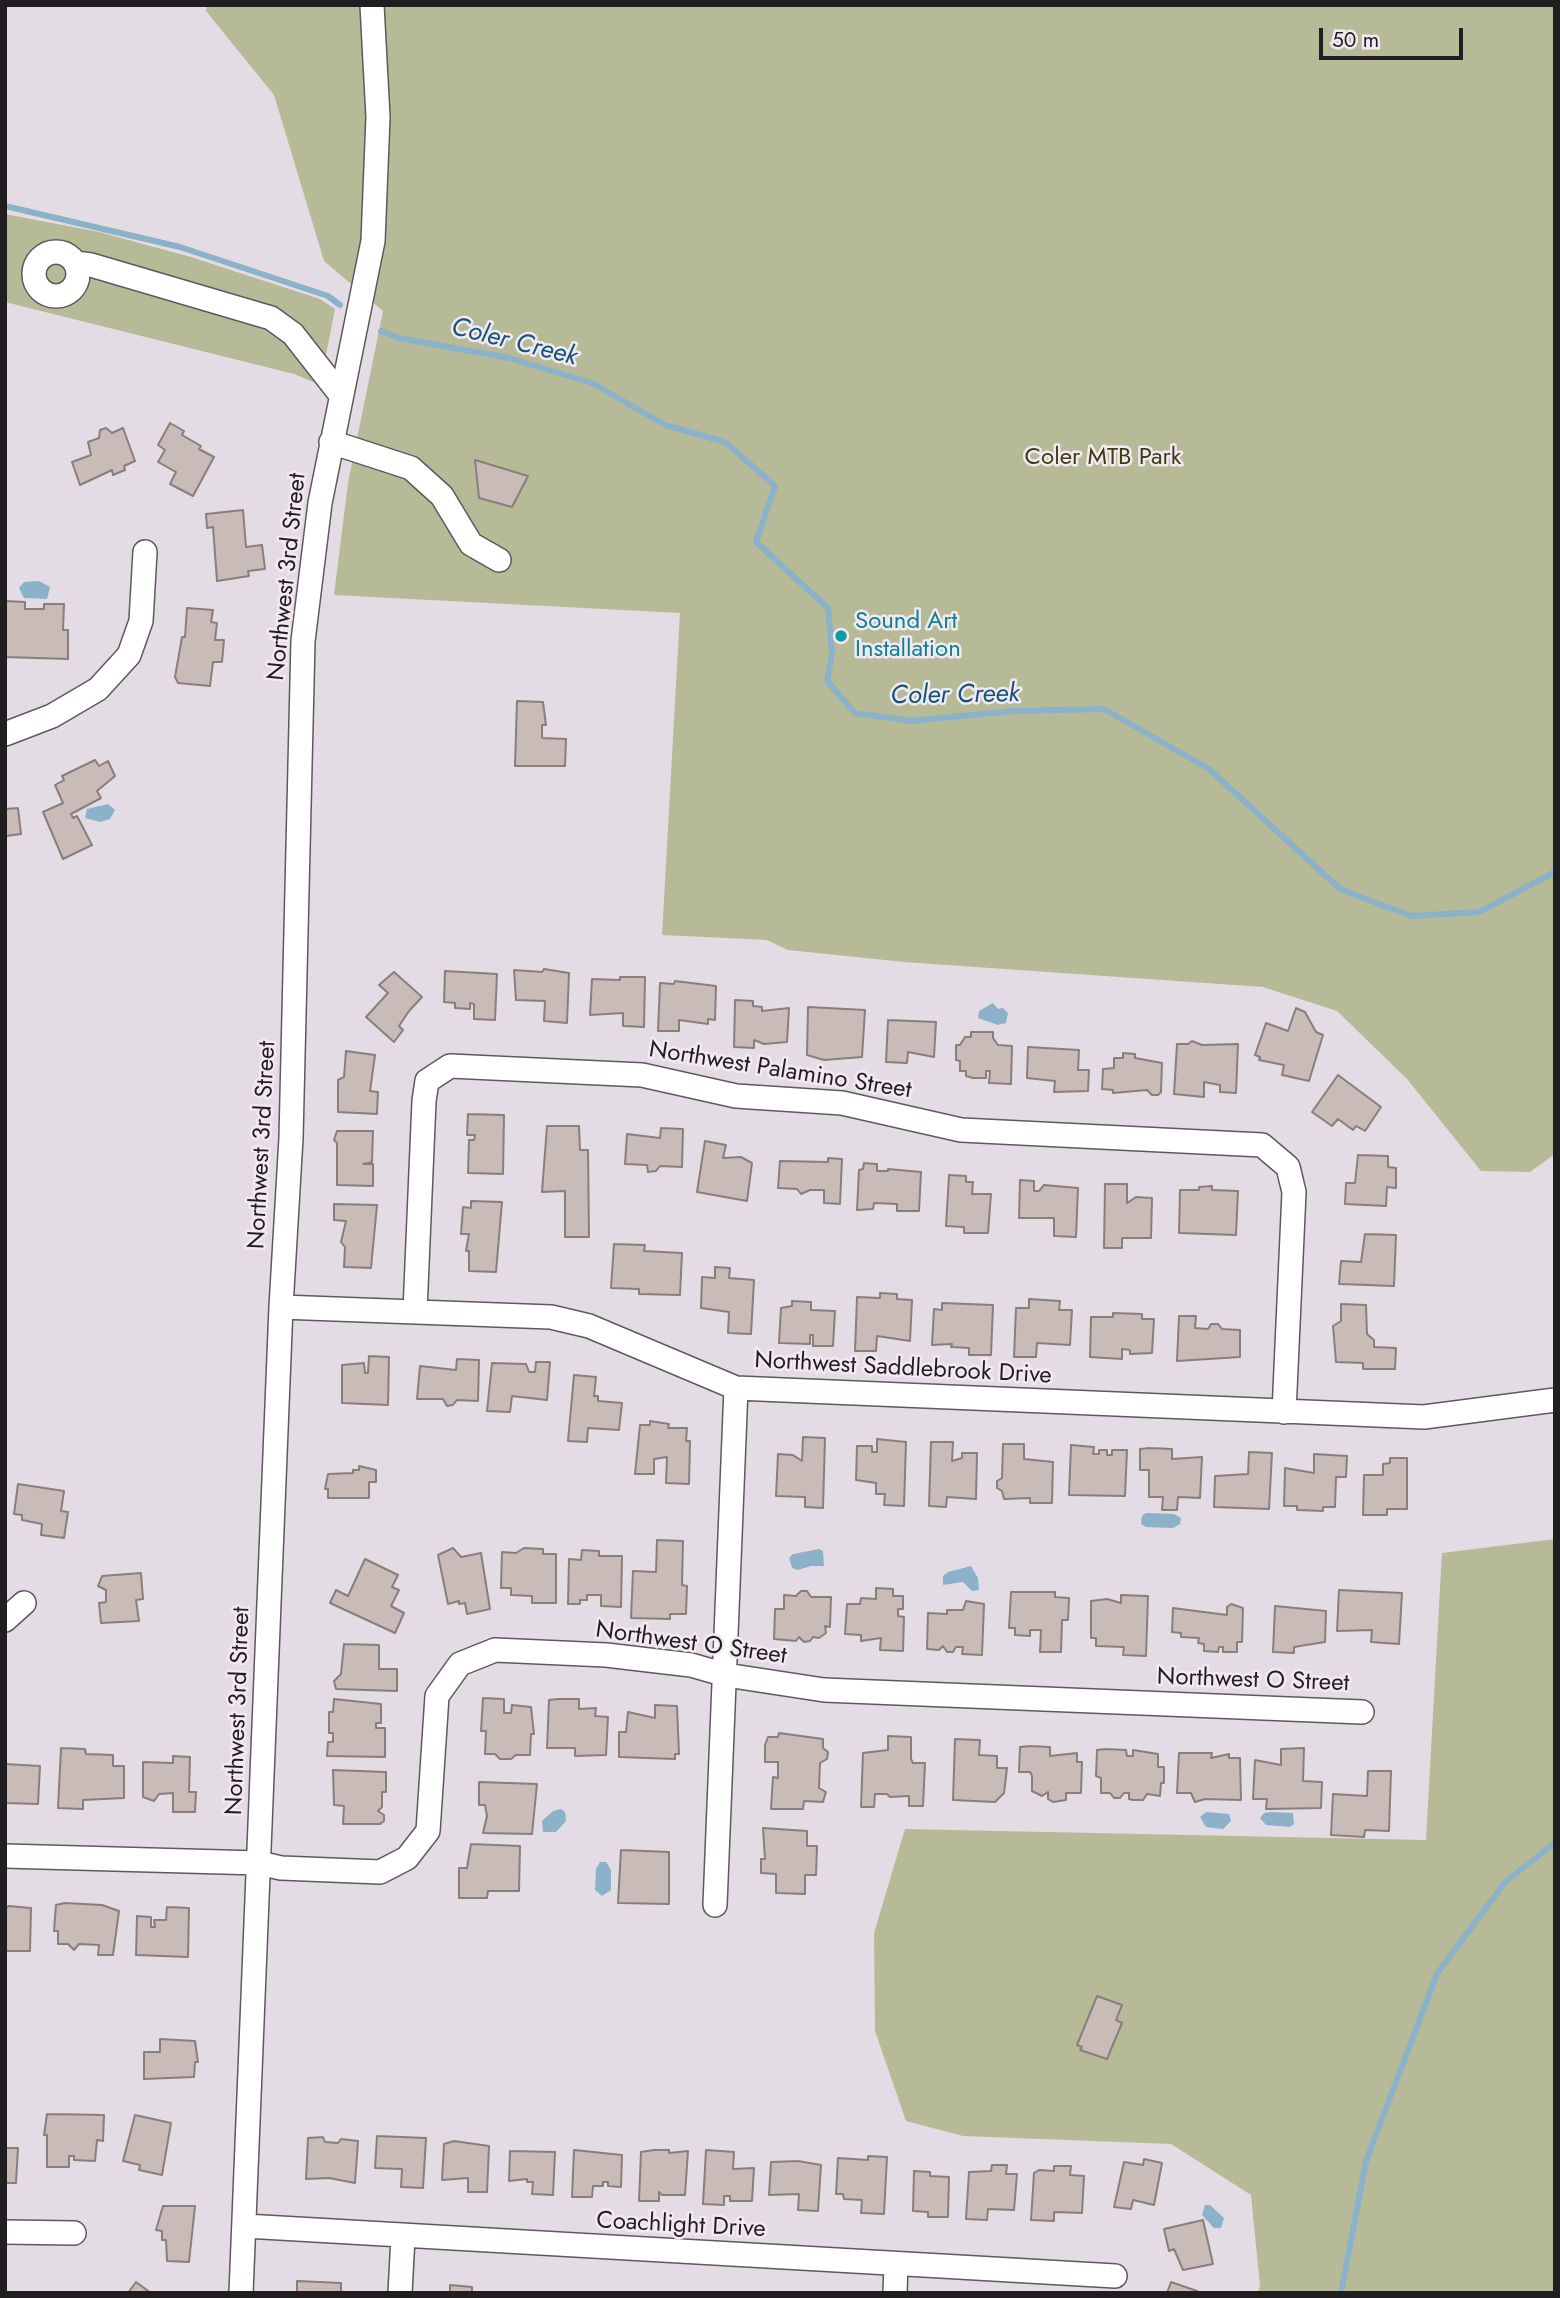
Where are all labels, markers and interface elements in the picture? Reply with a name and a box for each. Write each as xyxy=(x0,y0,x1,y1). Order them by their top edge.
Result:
scale bar xyxy=(1322,14,1466,58)
text: 50 m xyxy=(1332,25,1379,55)
water label: Coler Creek xyxy=(448,312,580,374)
park label: Coler MTB Park xyxy=(1025,444,1181,472)
street label: Northwest 3rd Street xyxy=(263,472,313,682)
place label: Sound Art Installation xyxy=(855,608,961,664)
marker: Sound Art Installation xyxy=(833,628,849,644)
water label: Coler Creek xyxy=(890,679,1020,713)
street label: Northwest Palamino Street xyxy=(647,1036,913,1106)
street label: Northwest 3rd Street xyxy=(243,1040,283,1250)
street label: Northwest Saddlebrook Drive xyxy=(753,1347,1053,1391)
street label: Northwest 3rd Street xyxy=(221,1606,257,1816)
street label: Northwest O Street xyxy=(594,1616,788,1672)
street label: Northwest O Street xyxy=(1156,1663,1350,1699)
street label: Coachlight Drive xyxy=(596,2207,766,2245)

